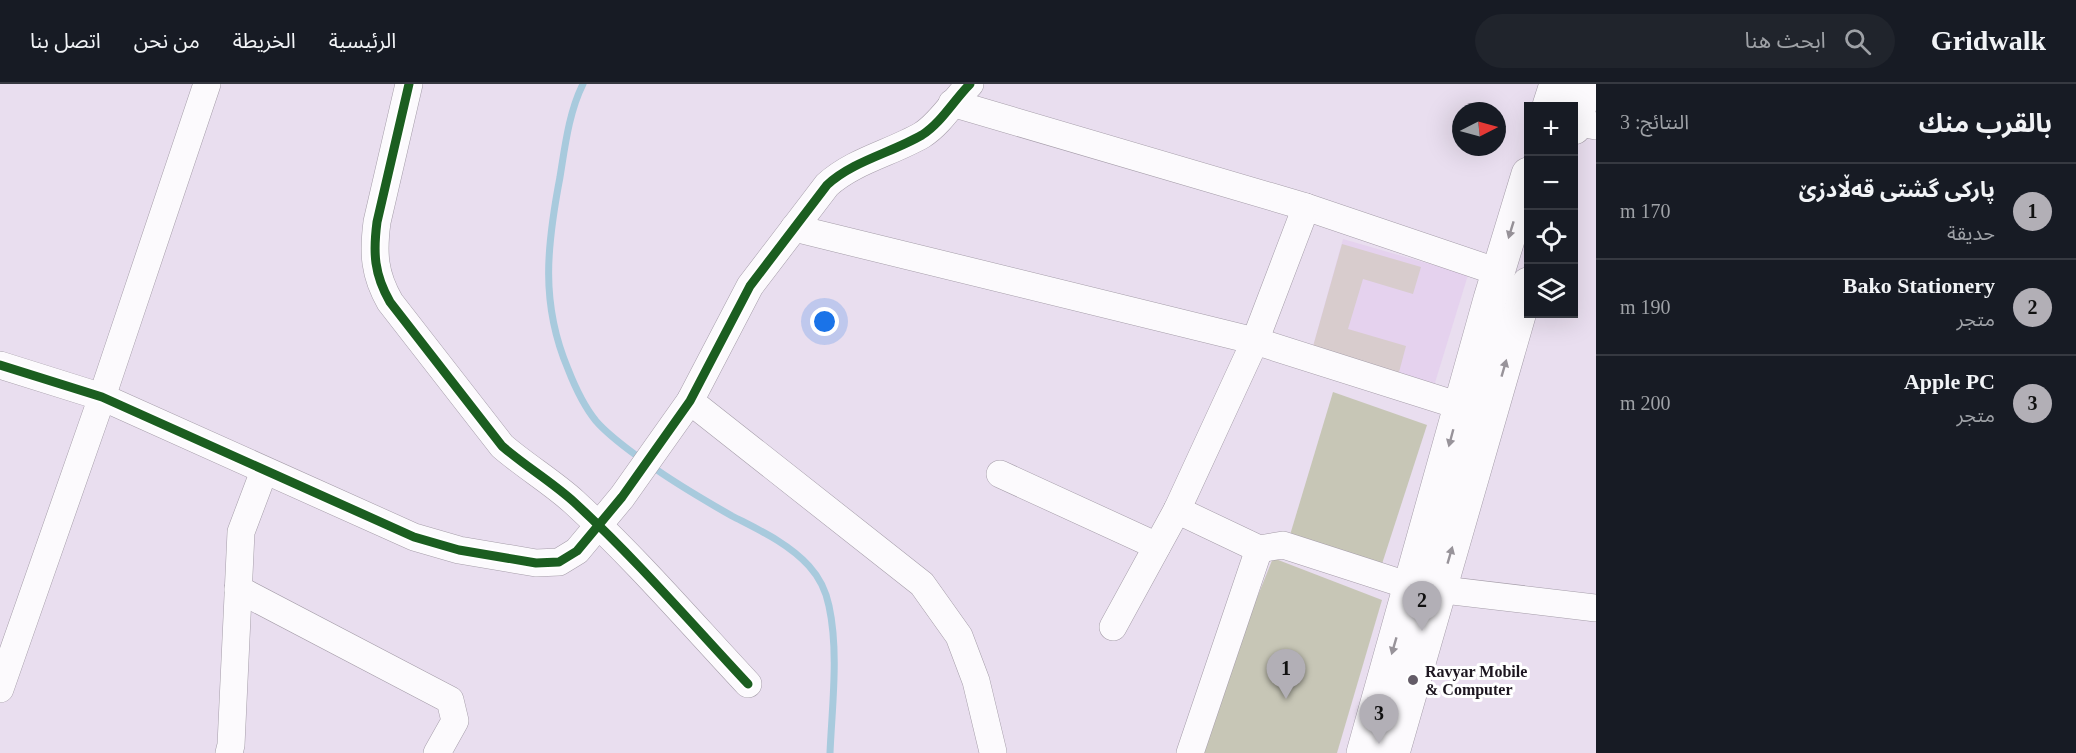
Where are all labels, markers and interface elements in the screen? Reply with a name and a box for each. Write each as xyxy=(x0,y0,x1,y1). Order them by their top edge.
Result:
search box xyxy=(1475,14,1895,68)
icon: search xyxy=(1841,25,1874,58)
text: Gridwalk xyxy=(1931,25,2046,56)
text: ابحث هنا xyxy=(1745,28,1826,53)
text: اتصل بنا xyxy=(30,29,101,53)
text: من نحن xyxy=(134,29,200,53)
text: الخريطة xyxy=(233,29,296,53)
text: الرئيسية xyxy=(329,29,396,53)
north arrow xyxy=(1452,102,1506,156)
map controls xyxy=(1524,102,1578,318)
button: + xyxy=(1524,102,1578,156)
text: بالقرب منك xyxy=(1919,109,2052,138)
text: النتائج: 3 xyxy=(1620,111,1689,133)
button: − xyxy=(1524,156,1578,210)
text: پارکی گشتی قەڵادزێ xyxy=(1799,177,1995,202)
text: 170 m xyxy=(1620,200,1671,222)
text: 1 xyxy=(2028,200,2038,222)
button: locate xyxy=(1524,210,1578,264)
one-way arrow xyxy=(1506,221,1515,239)
text: حديقة xyxy=(1947,222,1995,244)
button: layers xyxy=(1524,264,1578,318)
text: Bako Stationery xyxy=(1843,273,1995,298)
text: 190 m xyxy=(1620,296,1671,318)
text: 2 xyxy=(2028,296,2038,318)
your location xyxy=(810,307,839,336)
text: متجر xyxy=(1956,308,1995,330)
one-way arrow xyxy=(1500,359,1509,377)
text: Apple PC xyxy=(1904,369,1995,394)
text: 200 m xyxy=(1620,392,1671,414)
text: 3 xyxy=(2028,392,2038,414)
text: متجر xyxy=(1956,404,1995,426)
one-way arrow xyxy=(1446,429,1456,447)
one-way arrow xyxy=(1446,546,1455,564)
pin: 2 xyxy=(1402,582,1442,631)
one-way arrow xyxy=(1388,637,1398,655)
pin: 1 xyxy=(1266,650,1306,699)
place label: Ravyar Mobile & Computer xyxy=(1425,663,1527,699)
marker: Ravyar Mobile & Computer xyxy=(1406,673,1420,687)
pin: 3 xyxy=(1360,694,1398,744)

